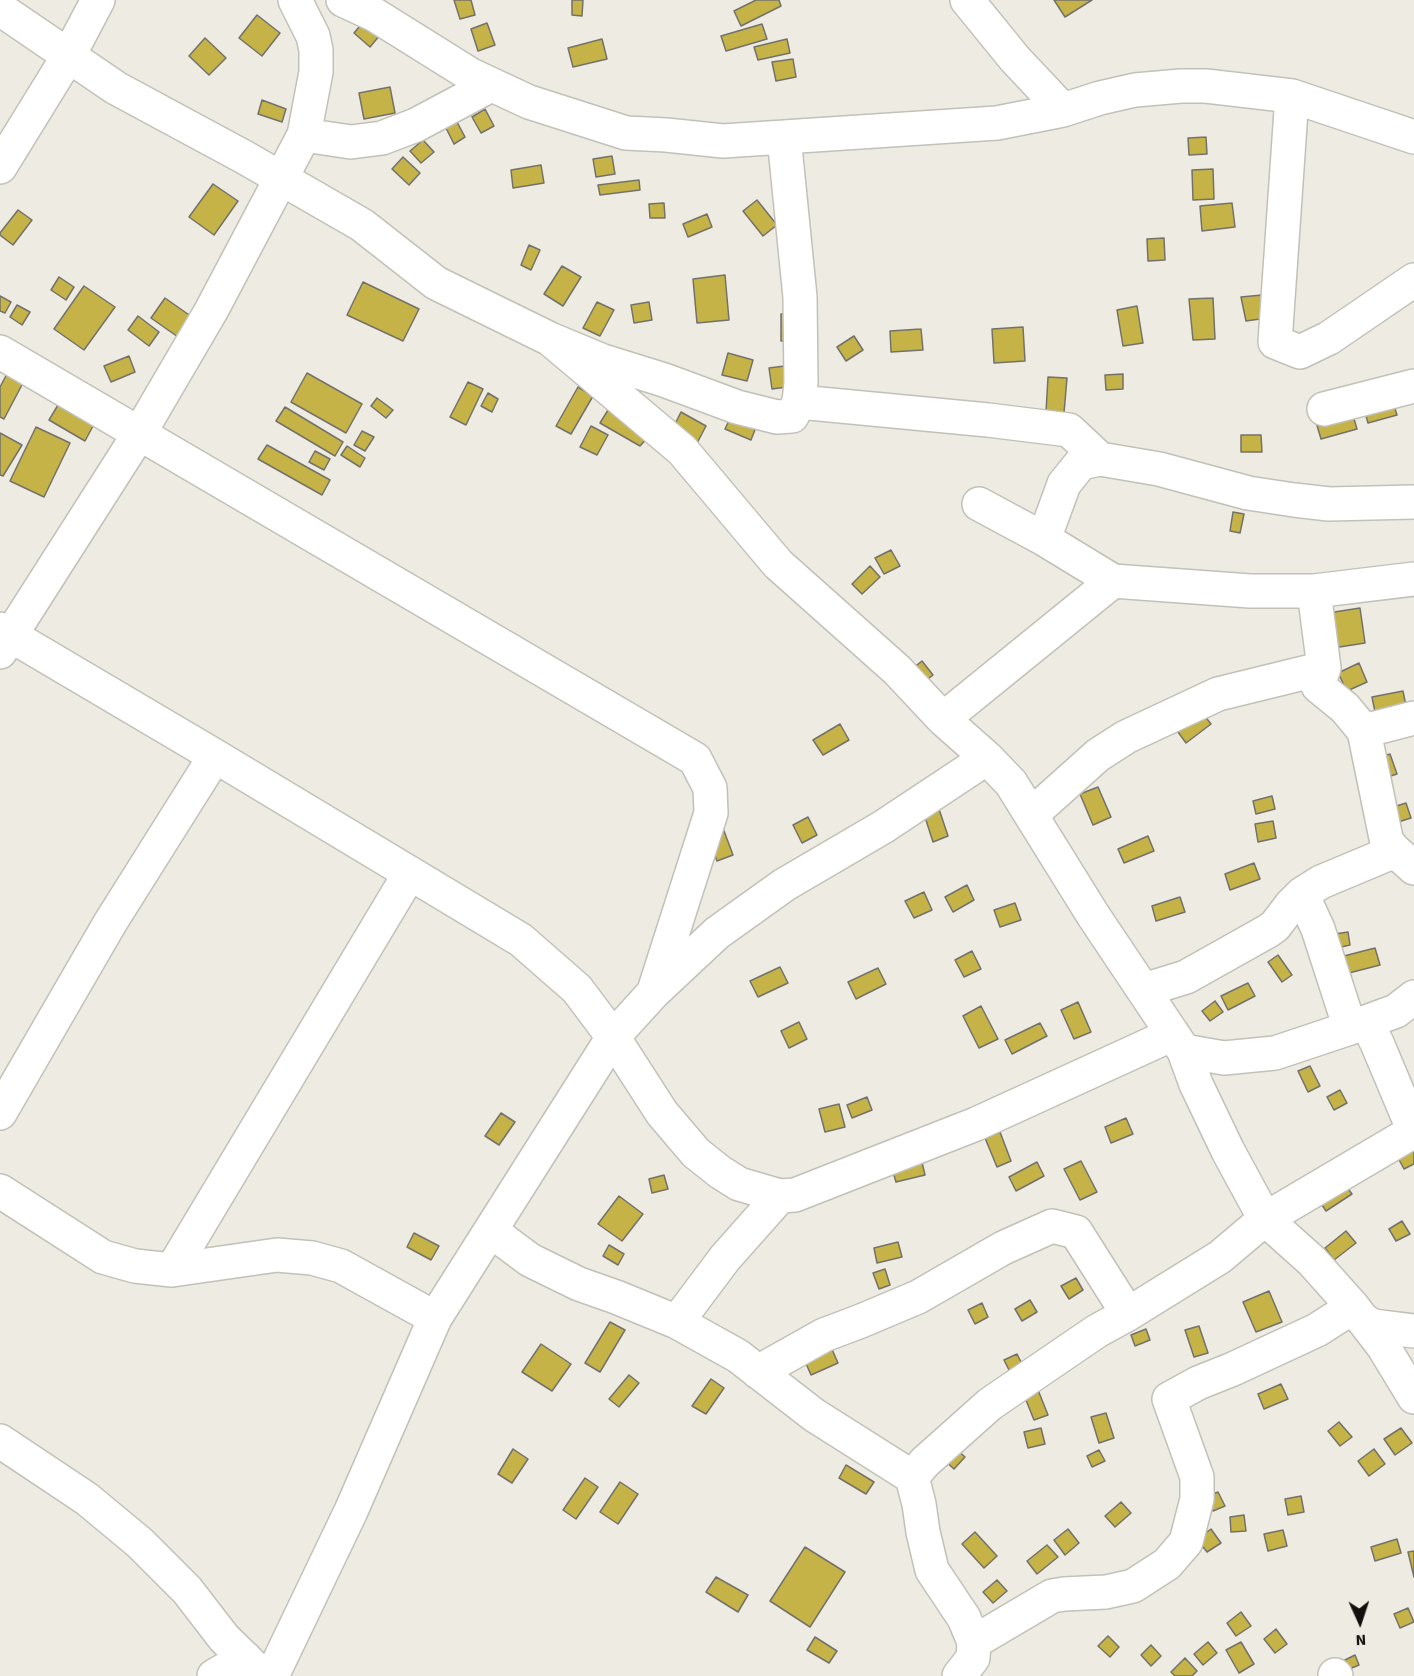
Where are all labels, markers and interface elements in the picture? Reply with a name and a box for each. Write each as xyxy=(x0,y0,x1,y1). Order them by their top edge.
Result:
north arrow xyxy=(1330,1592,1390,1652)
text: N xyxy=(1355,1629,1367,1651)

